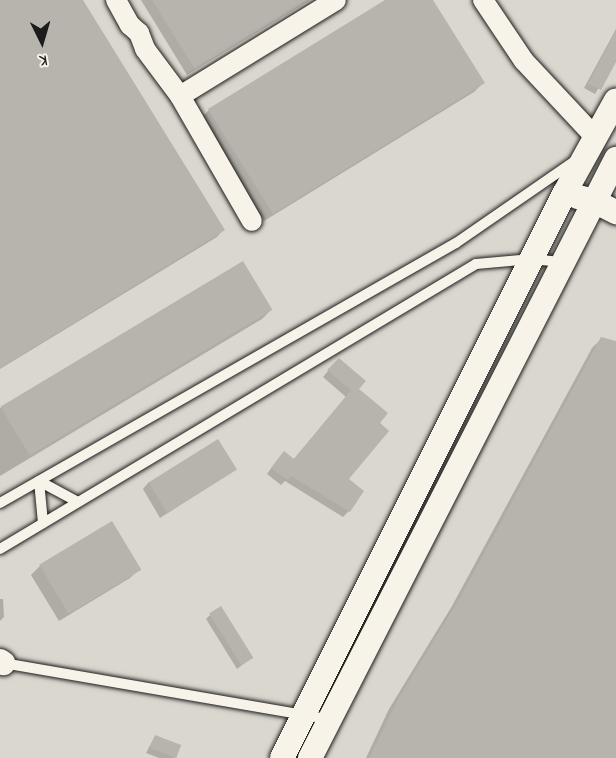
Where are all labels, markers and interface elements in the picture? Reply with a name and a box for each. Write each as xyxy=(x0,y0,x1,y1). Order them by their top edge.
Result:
north arrow xyxy=(12,12,72,72)
text: K xyxy=(39,48,48,72)

